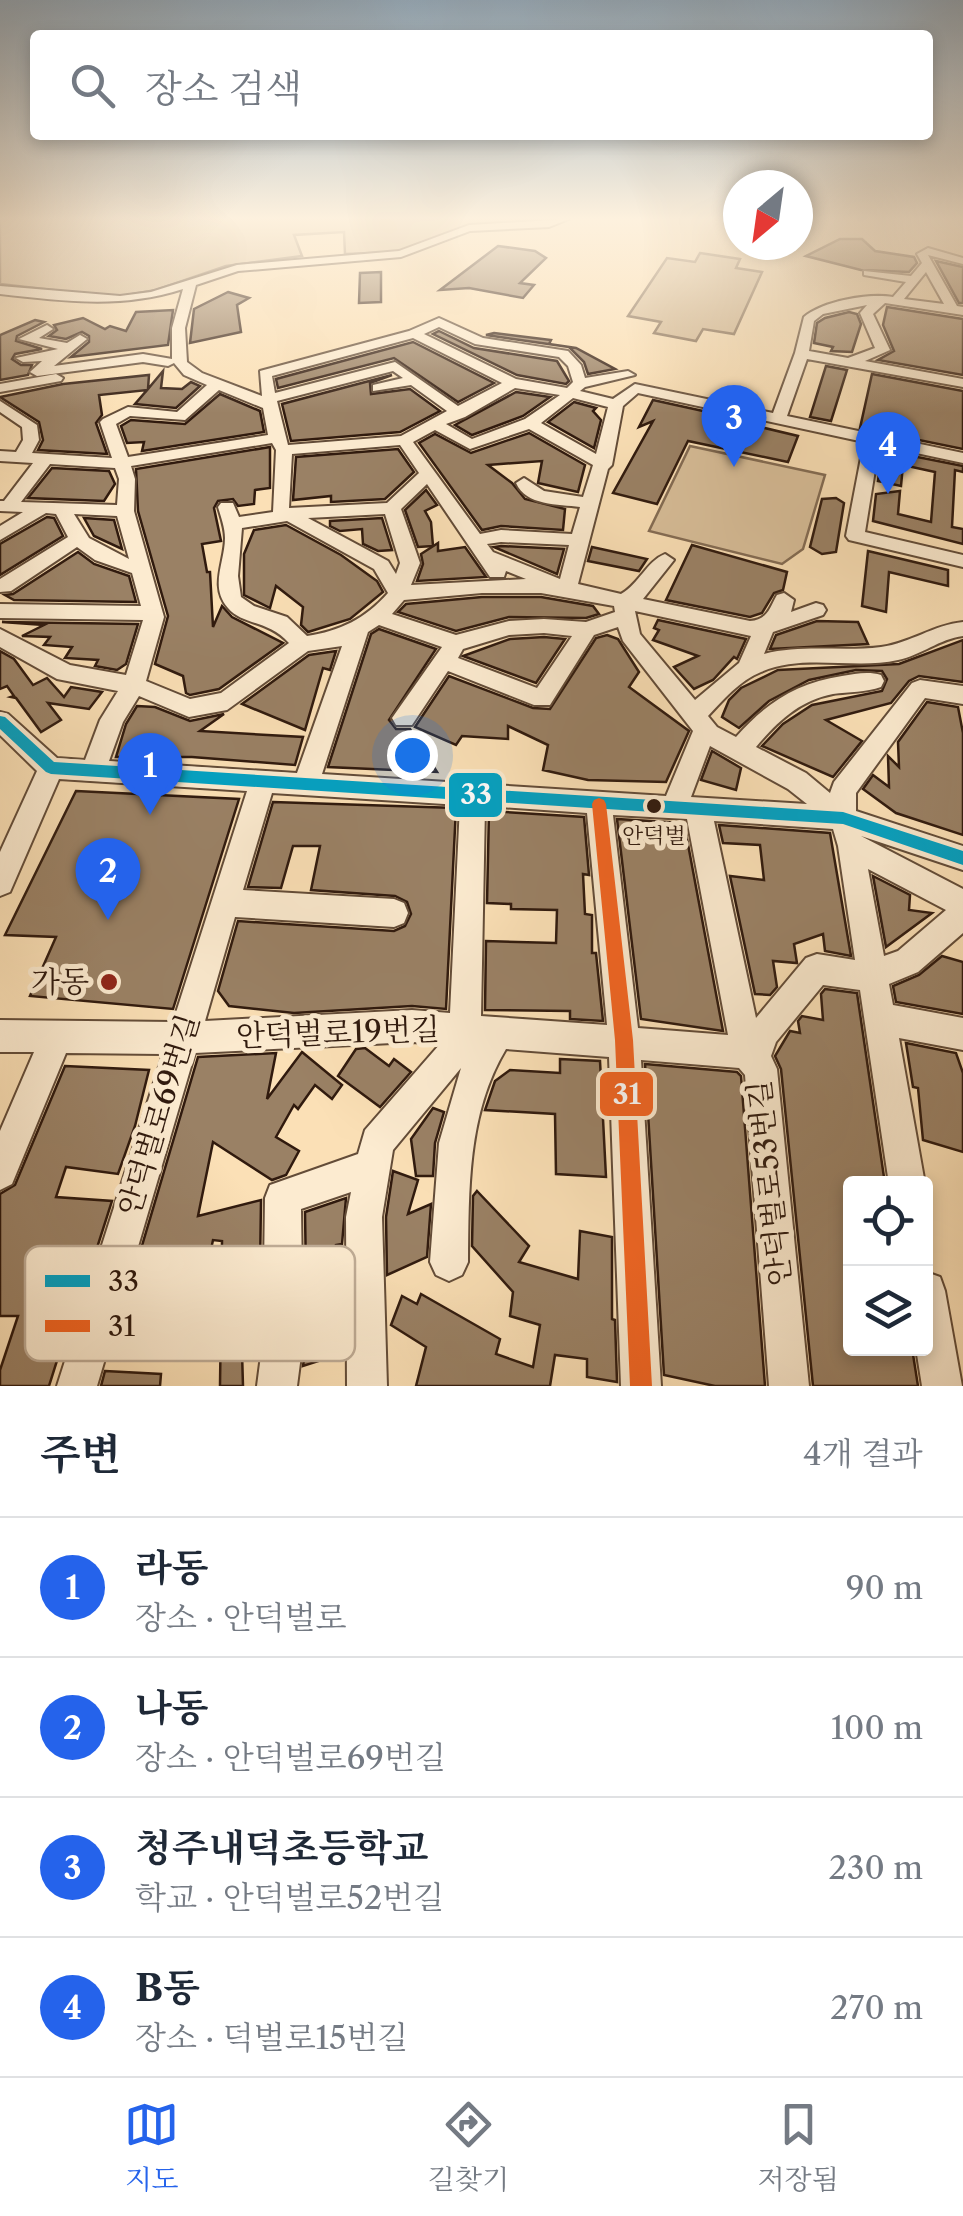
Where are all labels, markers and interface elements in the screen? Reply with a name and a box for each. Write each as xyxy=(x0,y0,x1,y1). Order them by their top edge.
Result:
search box xyxy=(30,30,933,140)
icon: search xyxy=(65,58,120,113)
text: 장소 검색 xyxy=(145,65,302,112)
north arrow xyxy=(723,170,813,260)
pin: 3 xyxy=(702,384,766,467)
pin: 4 xyxy=(856,412,920,494)
your location xyxy=(387,730,438,781)
pin: 1 xyxy=(118,732,182,815)
line badge: 33 xyxy=(447,771,504,819)
text: 33 xyxy=(460,777,492,811)
marker: 안덕벌 xyxy=(644,796,664,816)
place label: 안덕벌 xyxy=(622,822,686,849)
pin: 2 xyxy=(76,838,140,920)
place label: 가동 xyxy=(31,963,89,1000)
marker: 가동 xyxy=(98,971,120,993)
street label: 안덕벌로69번길 xyxy=(110,1009,207,1220)
street label: 안덕벌로19번길 xyxy=(235,1010,441,1055)
line badge: 31 xyxy=(598,1070,655,1118)
text: 31 xyxy=(613,1077,642,1111)
street label: 안덕벌로53번길 xyxy=(740,1078,799,1288)
map controls xyxy=(843,1176,933,1356)
button: locate xyxy=(843,1176,933,1266)
legend xyxy=(25,1246,355,1361)
text: 33 xyxy=(108,1264,139,1298)
button: layers xyxy=(843,1266,933,1356)
text: 31 xyxy=(108,1309,135,1343)
text: 주변 xyxy=(40,1428,121,1480)
text: 4개 결과 xyxy=(803,1434,923,1473)
text: 라동 xyxy=(135,1544,208,1591)
text: 1 xyxy=(65,1568,80,1607)
text: 90 m xyxy=(846,1568,923,1607)
text: 장소 · 안덕벌로 xyxy=(135,1598,347,1637)
text: 나동 xyxy=(135,1684,208,1731)
text: 2 xyxy=(63,1708,82,1747)
text: 100 m xyxy=(831,1708,923,1747)
text: 장소 · 안덕벌로69번길 xyxy=(135,1738,446,1777)
text: 청주내덕초등학교 xyxy=(135,1824,429,1871)
text: 3 xyxy=(63,1848,82,1887)
text: 230 m xyxy=(828,1848,923,1887)
text: 학교 · 안덕벌로52번길 xyxy=(135,1878,444,1917)
text: B동 xyxy=(135,1964,200,2011)
text: 4 xyxy=(63,1988,82,2027)
text: 270 m xyxy=(830,1988,923,2027)
text: 장소 · 덕벌로15번길 xyxy=(135,2018,408,2057)
tab: 지도 xyxy=(124,2097,179,2197)
tab: 길찾기 xyxy=(428,2097,509,2197)
tab: 저장됨 xyxy=(758,2097,839,2197)

